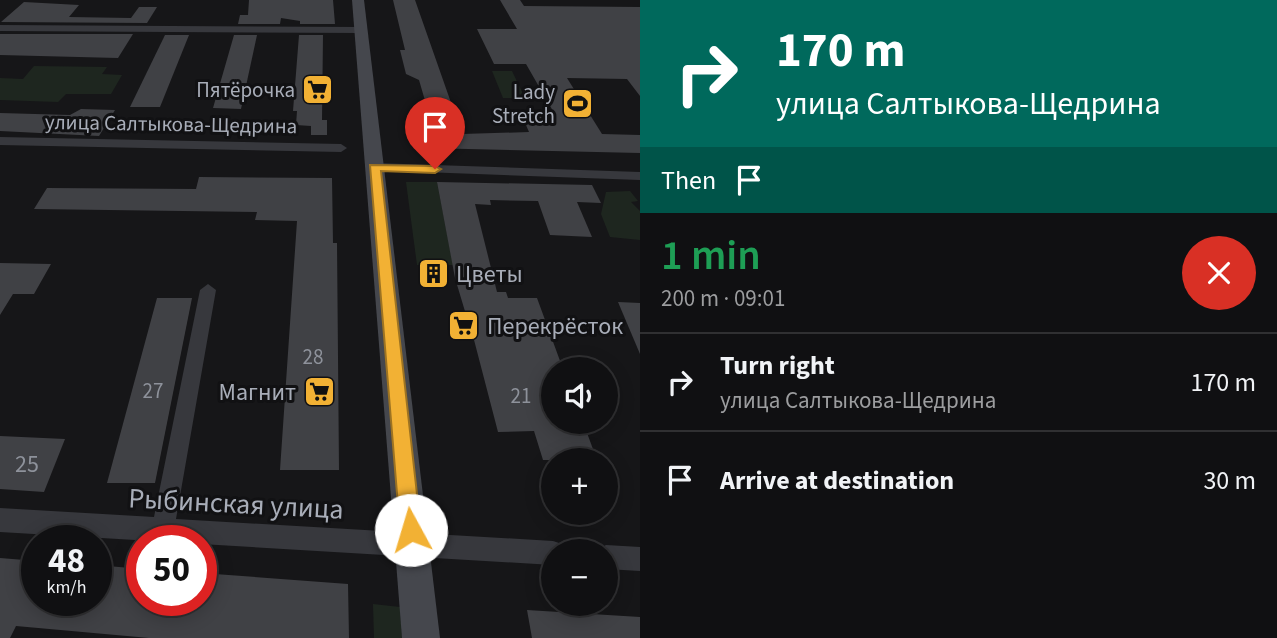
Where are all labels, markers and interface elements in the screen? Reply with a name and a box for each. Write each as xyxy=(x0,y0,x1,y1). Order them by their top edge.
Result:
text: 170 m xyxy=(776,16,905,86)
icon: right xyxy=(661,28,752,119)
supermarket icon: Пятёрочка xyxy=(301,73,335,107)
place label: Пятёрочка xyxy=(196,75,295,105)
place label: Lady Stretch xyxy=(492,77,555,131)
text: улица Салтыкова-Щедрина xyxy=(776,81,1161,127)
sports icon: Lady Stretch xyxy=(561,87,595,121)
pin xyxy=(405,97,465,169)
street label: улица Салтыкова-Щедрина xyxy=(45,107,297,141)
icon: arrive xyxy=(416,108,454,146)
icon: arrive xyxy=(730,161,768,199)
text: Then xyxy=(661,162,716,199)
text: 1 min xyxy=(661,226,761,286)
button: close xyxy=(1182,236,1256,310)
building icon: Цветы xyxy=(416,257,450,291)
place label: Цветы xyxy=(456,257,523,292)
text: 200 m · 09:01 xyxy=(661,282,785,315)
supermarket icon: Перекрёсток xyxy=(447,309,481,343)
place label: Перекрёсток xyxy=(487,309,623,344)
house number: 28 xyxy=(303,342,323,372)
text: Turn right xyxy=(720,347,835,384)
map controls xyxy=(541,357,618,616)
button: sound xyxy=(541,357,618,434)
icon: right xyxy=(661,363,699,401)
text: 170 m xyxy=(1190,364,1256,401)
place label: Магнит xyxy=(219,375,296,410)
supermarket icon: Магнит xyxy=(302,375,336,409)
house number: 27 xyxy=(143,376,163,406)
house number: 21 xyxy=(511,381,531,411)
text: улица Салтыкова-Щедрина xyxy=(720,384,996,417)
house number: 25 xyxy=(15,447,39,482)
button: + xyxy=(541,448,618,525)
icon: arrive xyxy=(661,461,699,499)
text: Arrive at destination xyxy=(720,462,954,499)
text: 30 m xyxy=(1203,462,1256,499)
street label: Рыбинская улица xyxy=(127,478,345,530)
position arrow xyxy=(374,493,448,567)
speed limit sign: 50 xyxy=(126,525,217,616)
text: 48 xyxy=(48,536,85,586)
button: − xyxy=(541,539,618,616)
text: km/h xyxy=(47,575,86,600)

